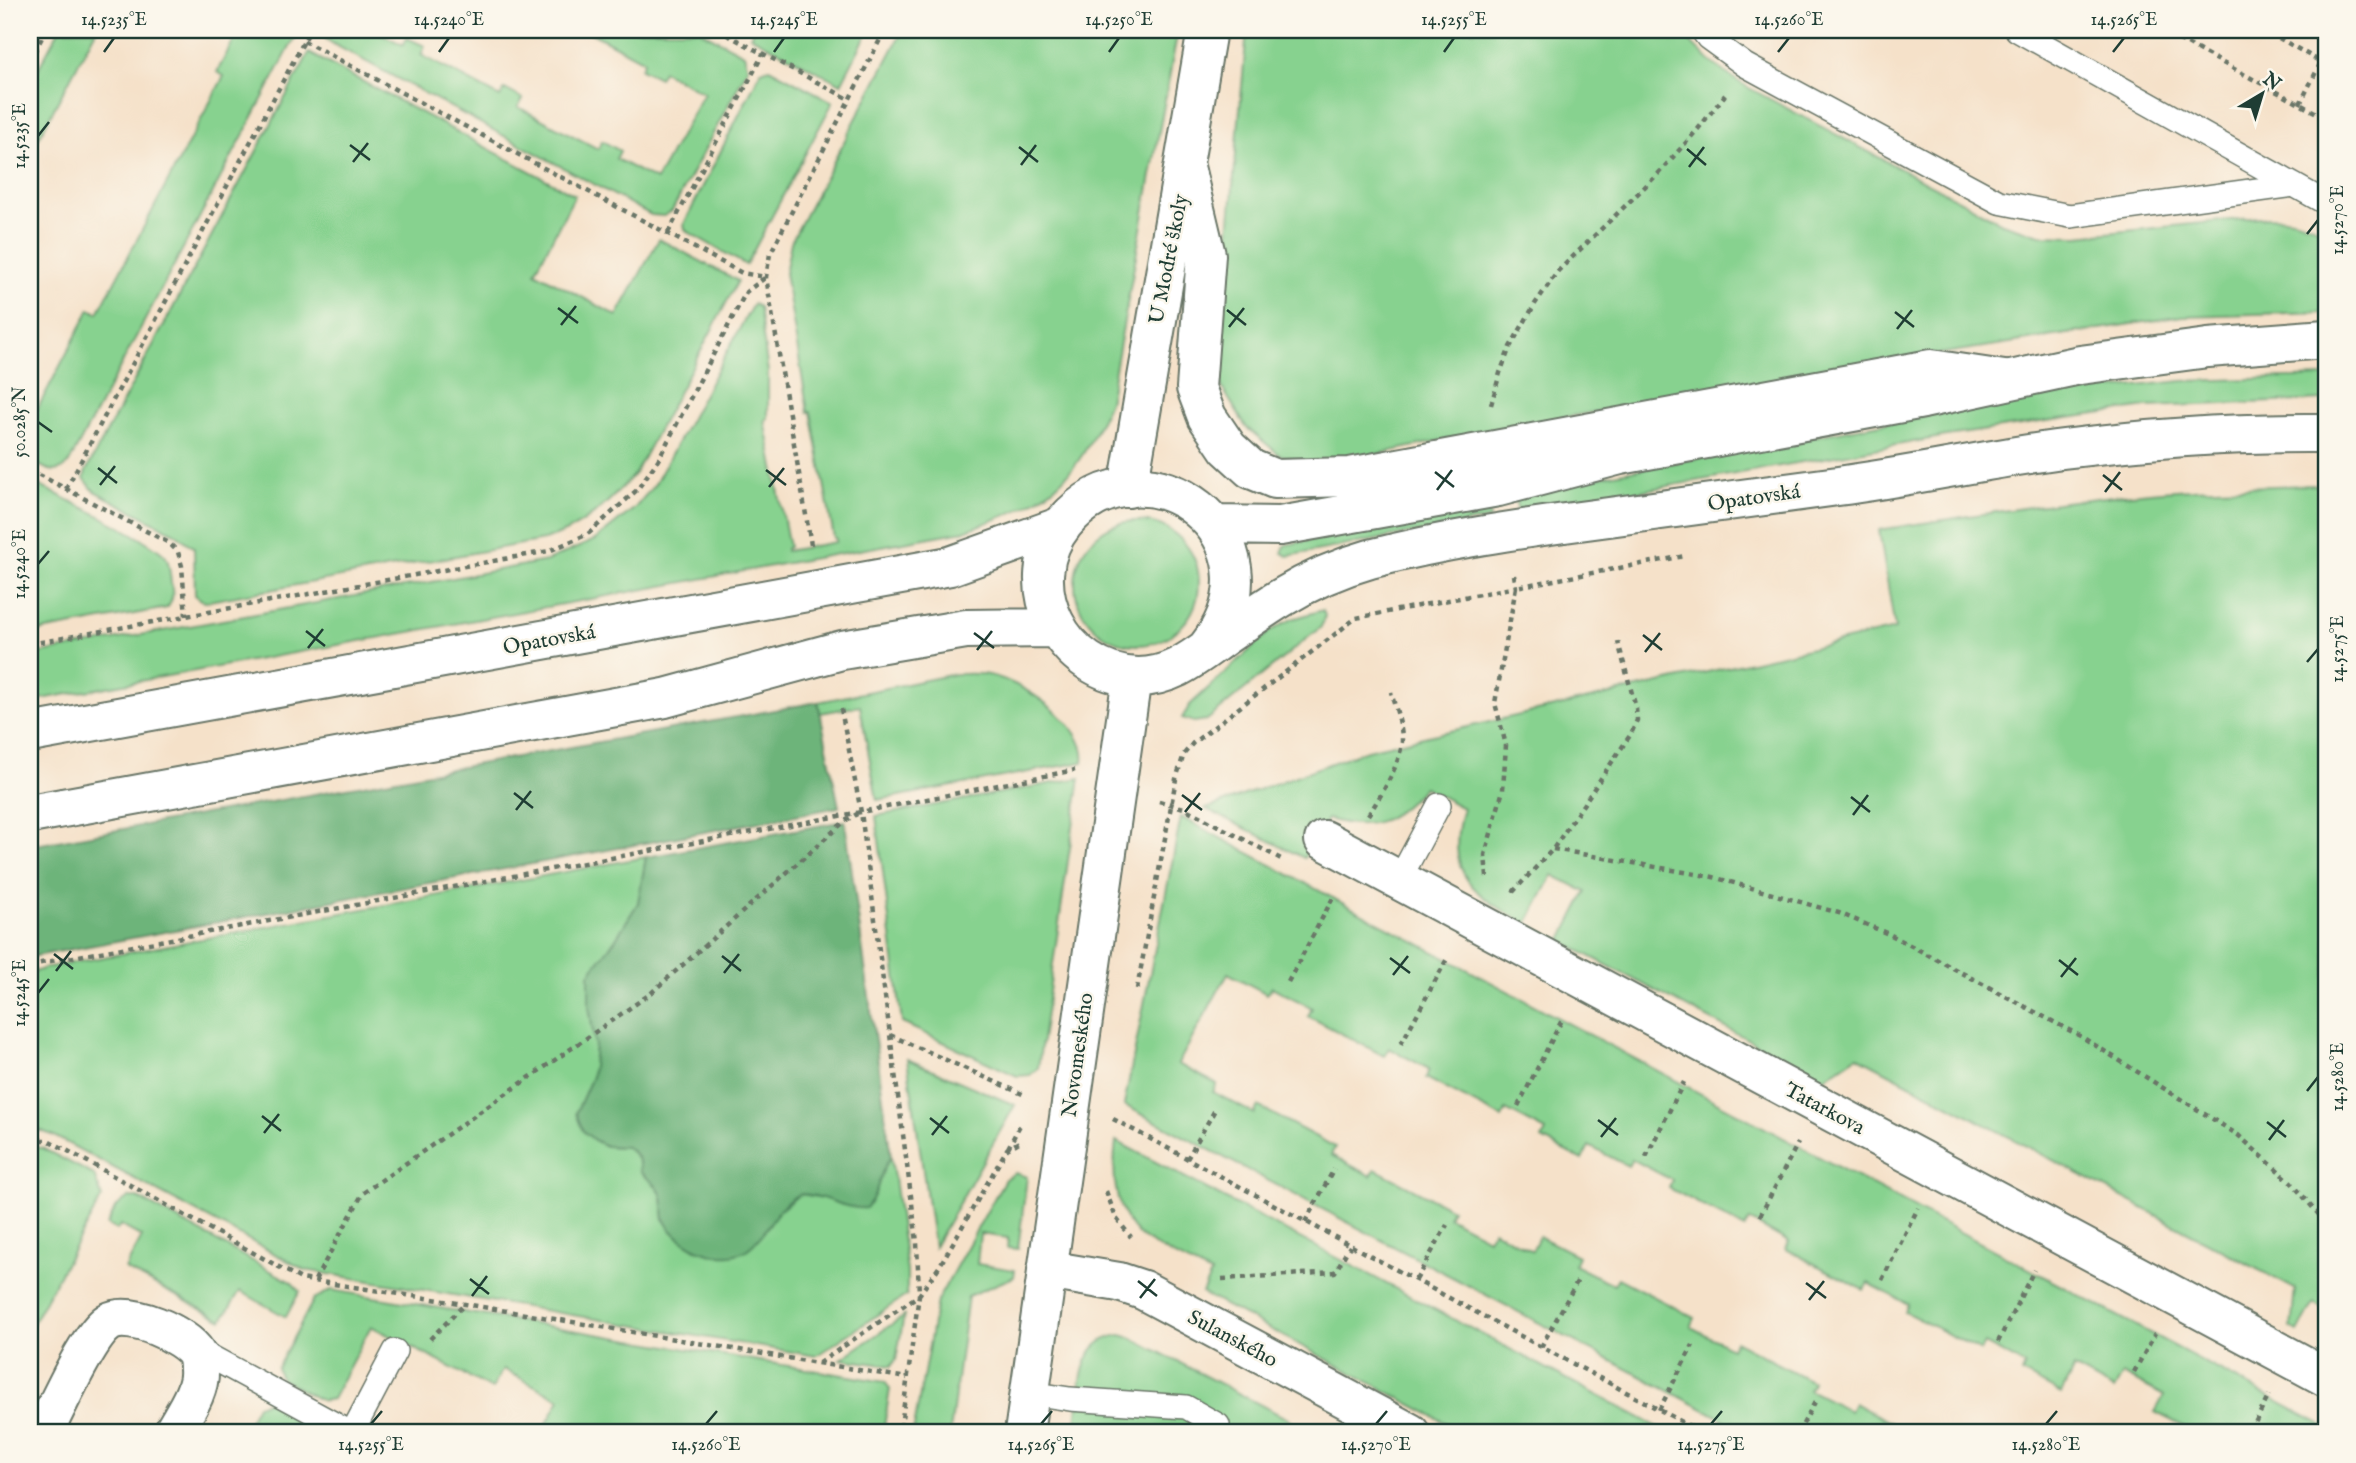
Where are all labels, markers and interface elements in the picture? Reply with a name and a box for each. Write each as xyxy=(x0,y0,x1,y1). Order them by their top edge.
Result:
text: 14.5235°E xyxy=(81,9,147,32)
text: 14.5240°E xyxy=(414,9,484,32)
text: 14.5245°E xyxy=(750,9,818,32)
text: 14.5250°E xyxy=(1085,9,1153,32)
text: 14.5255°E xyxy=(1421,9,1487,32)
text: 14.5260°E xyxy=(1754,9,1824,32)
text: 14.5265°E xyxy=(2091,9,2158,32)
north arrow xyxy=(2226,60,2296,130)
text: N xyxy=(2257,67,2286,97)
text: 14.5235°E xyxy=(9,103,32,169)
text: 14.5270°E xyxy=(2327,185,2350,255)
street label: U Modré školy xyxy=(1144,191,1195,327)
text: 50.0285°N xyxy=(9,386,32,458)
street label: Opatovská xyxy=(1706,479,1803,518)
text: 14.5240°E xyxy=(9,529,32,599)
text: 14.5275°E xyxy=(2327,615,2350,683)
street label: Opatovská xyxy=(501,619,598,662)
text: 14.5245°E xyxy=(9,959,32,1027)
street label: Novomeského xyxy=(1056,991,1101,1119)
text: 14.5280°E xyxy=(2327,1043,2350,1111)
street label: Tatarkova xyxy=(1779,1077,1870,1142)
street label: Sulanského xyxy=(1183,1304,1282,1374)
text: 14.5255°E xyxy=(338,1434,404,1457)
text: 14.5260°E xyxy=(671,1434,741,1457)
text: 14.5265°E xyxy=(1008,1434,1075,1457)
text: 14.5270°E xyxy=(1341,1434,1411,1457)
text: 14.5275°E xyxy=(1677,1434,1745,1457)
text: 14.5280°E xyxy=(2012,1434,2080,1457)

